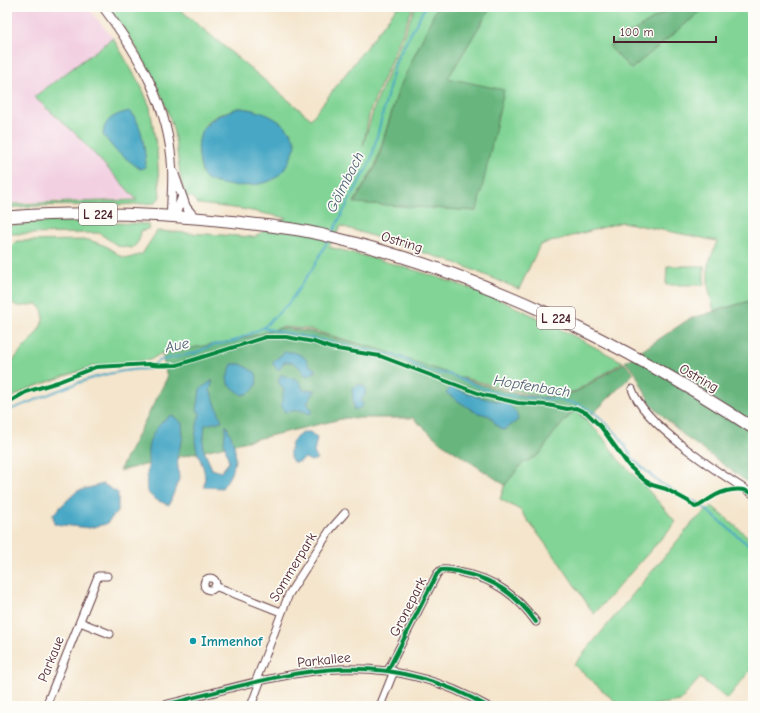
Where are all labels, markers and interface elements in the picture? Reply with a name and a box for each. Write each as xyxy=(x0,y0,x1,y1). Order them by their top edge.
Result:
scale bar xyxy=(614,18,716,44)
text: 100 m xyxy=(620,25,653,39)
water label: Gölmbach xyxy=(322,149,368,215)
road number: L 224 xyxy=(79,203,117,225)
street label: Ostring xyxy=(379,228,425,256)
road number: L 224 xyxy=(537,307,575,329)
water label: Aue xyxy=(162,334,191,357)
street label: Ostring xyxy=(676,360,722,396)
water label: Hopfenbach xyxy=(492,371,572,401)
street label: Sommerpark xyxy=(266,529,320,605)
street label: Gronepark xyxy=(386,574,430,640)
place label: Immenhof xyxy=(201,633,263,650)
street label: Parkaue xyxy=(34,634,68,684)
marker: Immenhof xyxy=(188,636,198,646)
street label: Parkallee xyxy=(296,649,352,671)

